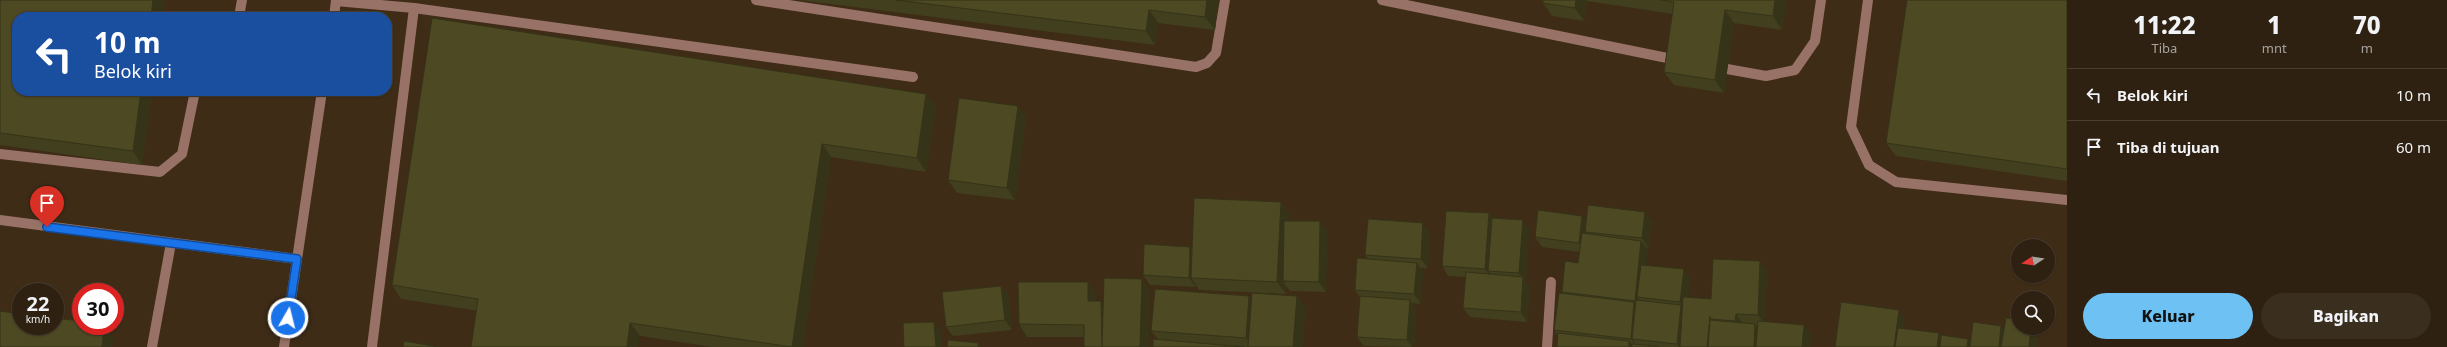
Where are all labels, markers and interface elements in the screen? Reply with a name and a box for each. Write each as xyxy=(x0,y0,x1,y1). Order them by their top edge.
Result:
text: 11:22 xyxy=(2133,8,2196,41)
text: 1 xyxy=(2267,8,2281,41)
text: 70 xyxy=(2353,8,2381,41)
text: 10 m xyxy=(94,23,161,61)
icon: left xyxy=(28,28,80,80)
text: Tiba xyxy=(2151,39,2177,57)
text: mnt xyxy=(2262,39,2287,57)
text: m xyxy=(2361,39,2373,57)
text: Belok kiri xyxy=(94,59,172,83)
icon: left xyxy=(2083,84,2105,106)
text: Belok kiri xyxy=(2117,85,2188,105)
text: 10 m xyxy=(2396,85,2431,105)
icon: arrive xyxy=(2083,136,2105,158)
text: Tiba di tujuan xyxy=(2117,137,2220,157)
text: 60 m xyxy=(2396,137,2431,157)
pin xyxy=(30,186,64,227)
icon: arrive xyxy=(36,192,58,214)
north arrow xyxy=(2011,239,2055,283)
map controls xyxy=(2011,239,2055,335)
speed limit sign: 30 xyxy=(72,283,124,335)
text: 22 xyxy=(27,290,49,317)
button: search xyxy=(2011,291,2055,335)
button: Keluar xyxy=(2083,293,2253,339)
button: Bagikan xyxy=(2261,293,2431,339)
position arrow xyxy=(267,297,309,339)
text: km/h xyxy=(26,312,50,326)

